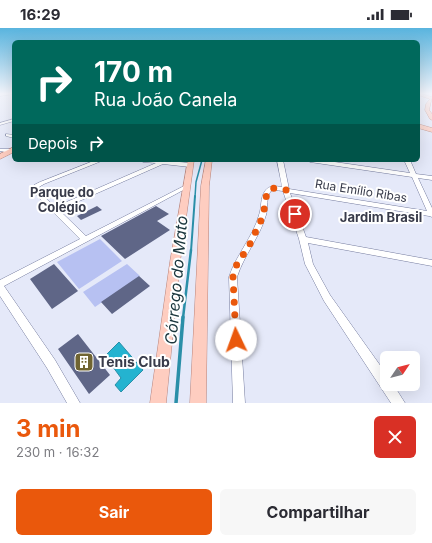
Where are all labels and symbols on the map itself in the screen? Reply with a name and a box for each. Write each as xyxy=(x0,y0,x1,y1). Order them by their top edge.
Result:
street label: Rua Emílio Ribas xyxy=(314,176,408,205)
district label: Parque do Colégio xyxy=(30,184,94,215)
pin xyxy=(278,197,312,231)
district label: Jardim Brasil xyxy=(340,209,422,225)
water label: Córrego do Mato xyxy=(160,215,192,345)
position arrow xyxy=(215,319,257,361)
building icon: Tenis Club xyxy=(73,351,95,373)
north arrow xyxy=(380,351,420,391)
place label: Tenis Club xyxy=(98,353,170,370)

